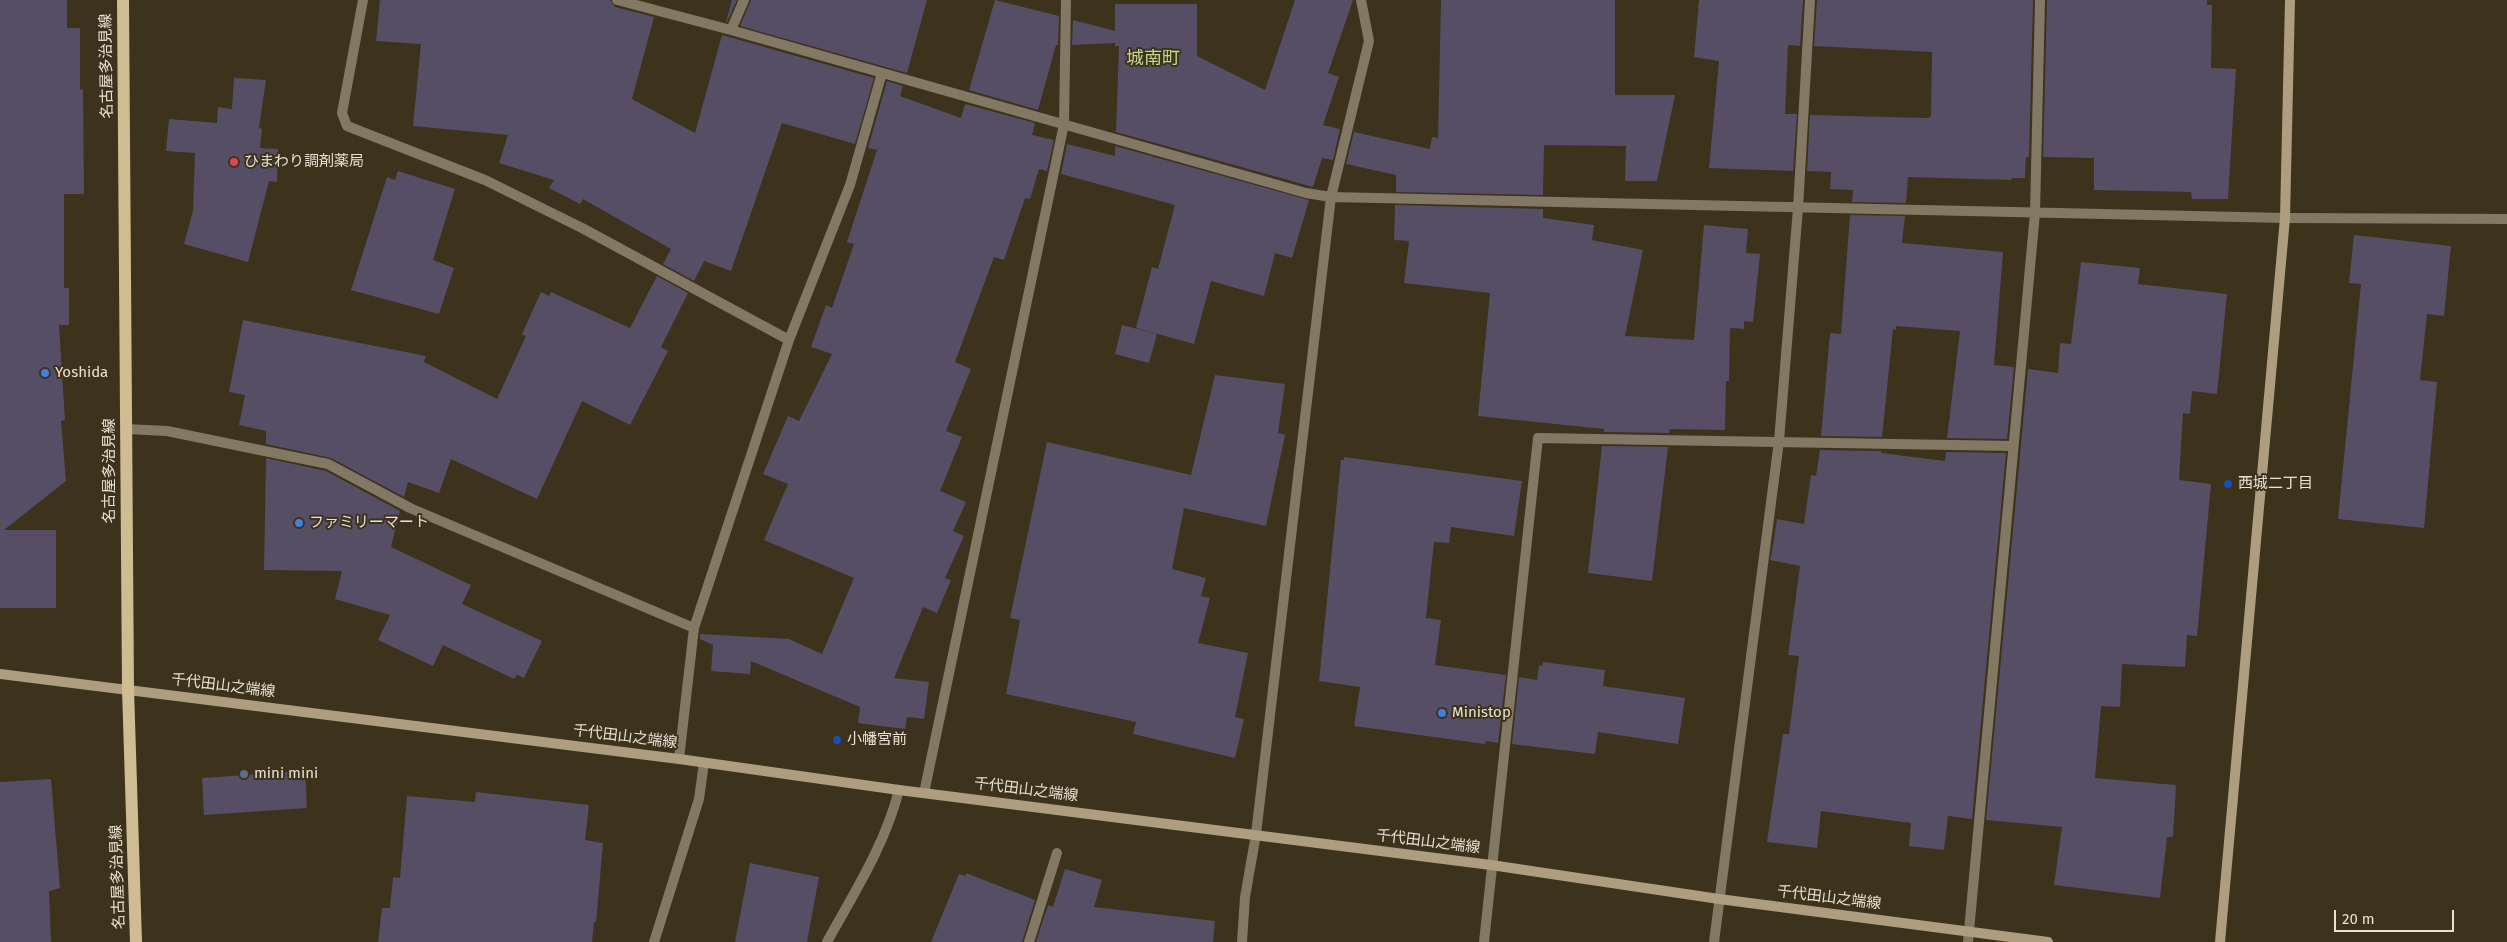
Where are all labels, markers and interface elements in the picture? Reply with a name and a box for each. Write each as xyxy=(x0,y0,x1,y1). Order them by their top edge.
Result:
street label: 名古屋多治見線 xyxy=(97,13,117,119)
district label: 城南町 xyxy=(1126,48,1180,70)
place label: ひまわり調剤薬局 xyxy=(244,153,364,171)
marker: ひまわり調剤薬局 xyxy=(228,156,240,168)
place label: Yoshida xyxy=(55,364,108,382)
marker: Yoshida xyxy=(39,367,51,379)
street label: 名古屋多治見線 xyxy=(101,419,119,523)
place label: 西城二丁目 xyxy=(2238,475,2313,493)
marker: 西城二丁目 xyxy=(2222,478,2234,490)
place label: ファミリーマート xyxy=(309,514,429,532)
marker: ファミリーマート xyxy=(293,517,305,529)
street label: 千代田山之端線 xyxy=(170,671,276,701)
place label: Ministop xyxy=(1452,704,1511,722)
marker: Ministop xyxy=(1436,707,1448,719)
street label: 千代田山之端線 xyxy=(572,722,678,752)
place label: 小幡宮前 xyxy=(847,731,907,749)
marker: 小幡宮前 xyxy=(831,734,843,746)
place label: mini mini xyxy=(254,765,318,783)
marker: mini mini xyxy=(238,768,250,780)
street label: 千代田山之端線 xyxy=(973,775,1079,805)
street label: 名古屋多治見線 xyxy=(107,824,129,930)
street label: 千代田山之端線 xyxy=(1375,827,1481,857)
street label: 千代田山之端線 xyxy=(1776,883,1882,913)
scale bar xyxy=(2337,900,2457,932)
text: 20 m xyxy=(2342,910,2375,928)

